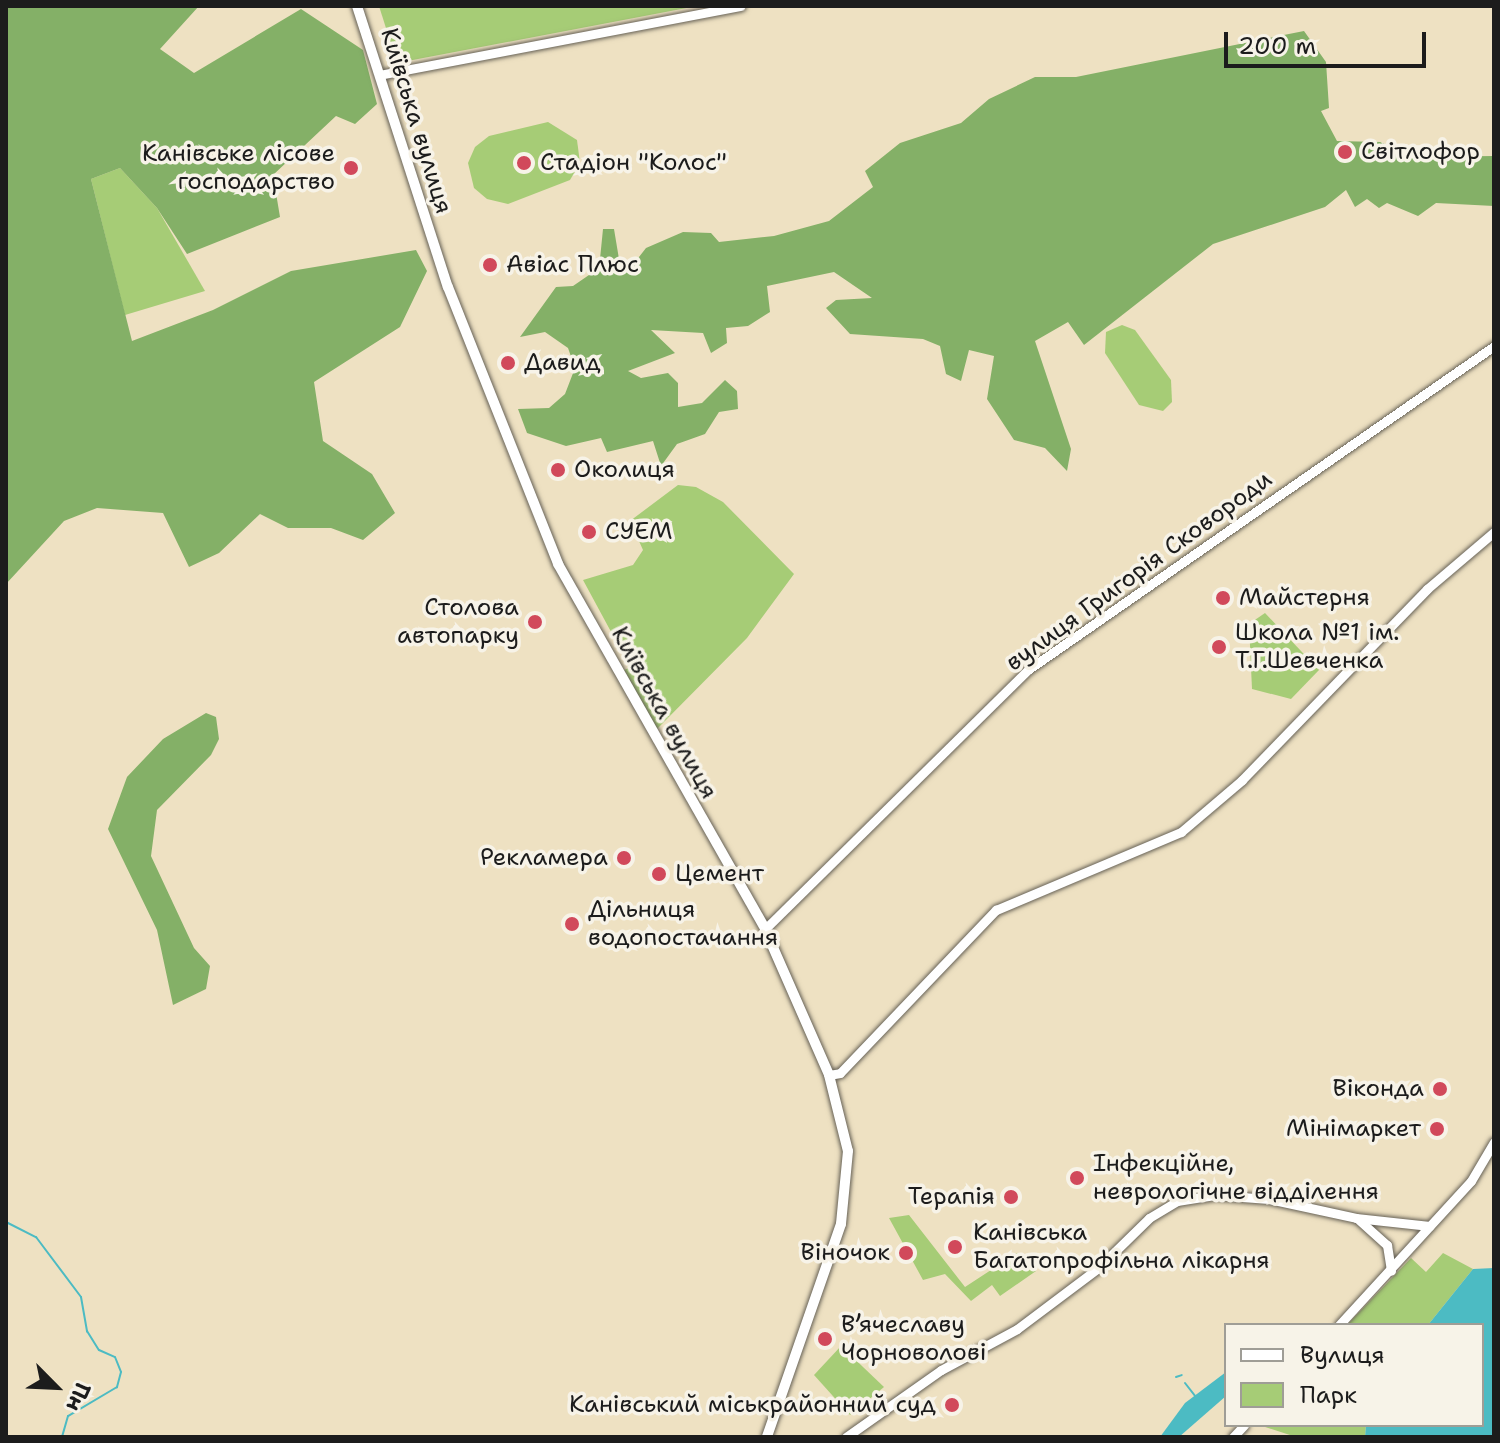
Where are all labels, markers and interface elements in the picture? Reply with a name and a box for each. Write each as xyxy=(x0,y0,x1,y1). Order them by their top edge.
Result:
scale bar xyxy=(1228,16,1430,66)
street label: Київська вулиця xyxy=(374,25,458,217)
text: 200 m xyxy=(1238,30,1316,62)
place label: Світлофор xyxy=(1361,138,1480,166)
place label: Канівське лісове господарство xyxy=(142,140,335,196)
marker: Світлофор xyxy=(1336,143,1354,161)
place label: Стадіон "Колос" xyxy=(540,149,727,177)
marker: Стадіон "Колос" xyxy=(515,154,533,172)
marker: Канівське лісове господарство xyxy=(342,159,360,177)
place label: Авіас Плюс xyxy=(506,251,639,279)
marker: Авіас Плюс xyxy=(481,256,499,274)
place label: Давид xyxy=(524,349,601,377)
marker: Давид xyxy=(499,354,517,372)
place label: Околиця xyxy=(574,456,675,484)
marker: Околиця xyxy=(549,461,567,479)
street label: вулиця Григорія Сковороди xyxy=(1000,465,1278,677)
place label: СУЕМ xyxy=(605,518,673,546)
marker: СУЕМ xyxy=(580,523,598,541)
place label: Майстерня xyxy=(1239,584,1370,612)
marker: Майстерня xyxy=(1214,589,1232,607)
place label: Столова автопарку xyxy=(397,594,519,650)
marker: Столова автопарку xyxy=(526,613,544,631)
place label: Школа №1 ім. Т.Г.Шевченка xyxy=(1235,619,1399,675)
street label: Київська вулиця xyxy=(605,622,723,804)
marker: Школа №1 ім. Т.Г.Шевченка xyxy=(1210,638,1228,656)
place label: Рекламера xyxy=(480,844,608,872)
marker: Рекламера xyxy=(615,849,633,867)
place label: Цемент xyxy=(675,860,764,888)
marker: Цемент xyxy=(650,865,668,883)
place label: Дільниця водопостачання xyxy=(588,896,778,952)
marker: Дільниця водопостачання xyxy=(563,915,581,933)
place label: Віконда xyxy=(1333,1075,1424,1103)
marker: Віконда xyxy=(1431,1080,1449,1098)
place label: Мінімаркет xyxy=(1286,1115,1421,1143)
marker: Мінімаркет xyxy=(1428,1120,1446,1138)
place label: Інфекційне, неврологічне відділення xyxy=(1093,1150,1379,1206)
marker: Інфекційне, неврологічне відділення xyxy=(1068,1169,1086,1187)
place label: Терапія xyxy=(908,1183,995,1211)
marker: Терапія xyxy=(1002,1188,1020,1206)
place label: Канівська Багатопрофільна лікарня xyxy=(973,1219,1270,1275)
marker: Канівська Багатопрофільна лікарня xyxy=(944,1236,966,1258)
place label: Віночок xyxy=(801,1239,890,1267)
marker: Віночок xyxy=(897,1244,915,1262)
place label: В’ячеславу Чорноволові xyxy=(841,1311,986,1367)
legend xyxy=(1224,1323,1484,1427)
marker: В’ячеславу Чорноволові xyxy=(816,1330,834,1348)
text: Вулиця xyxy=(1300,1339,1385,1371)
north arrow xyxy=(16,1347,96,1427)
text: Пн xyxy=(59,1378,98,1416)
text: Парк xyxy=(1300,1379,1357,1411)
place label: Канівський міськрайонний суд xyxy=(569,1391,936,1419)
marker: Канівський міськрайонний суд xyxy=(943,1396,961,1414)

